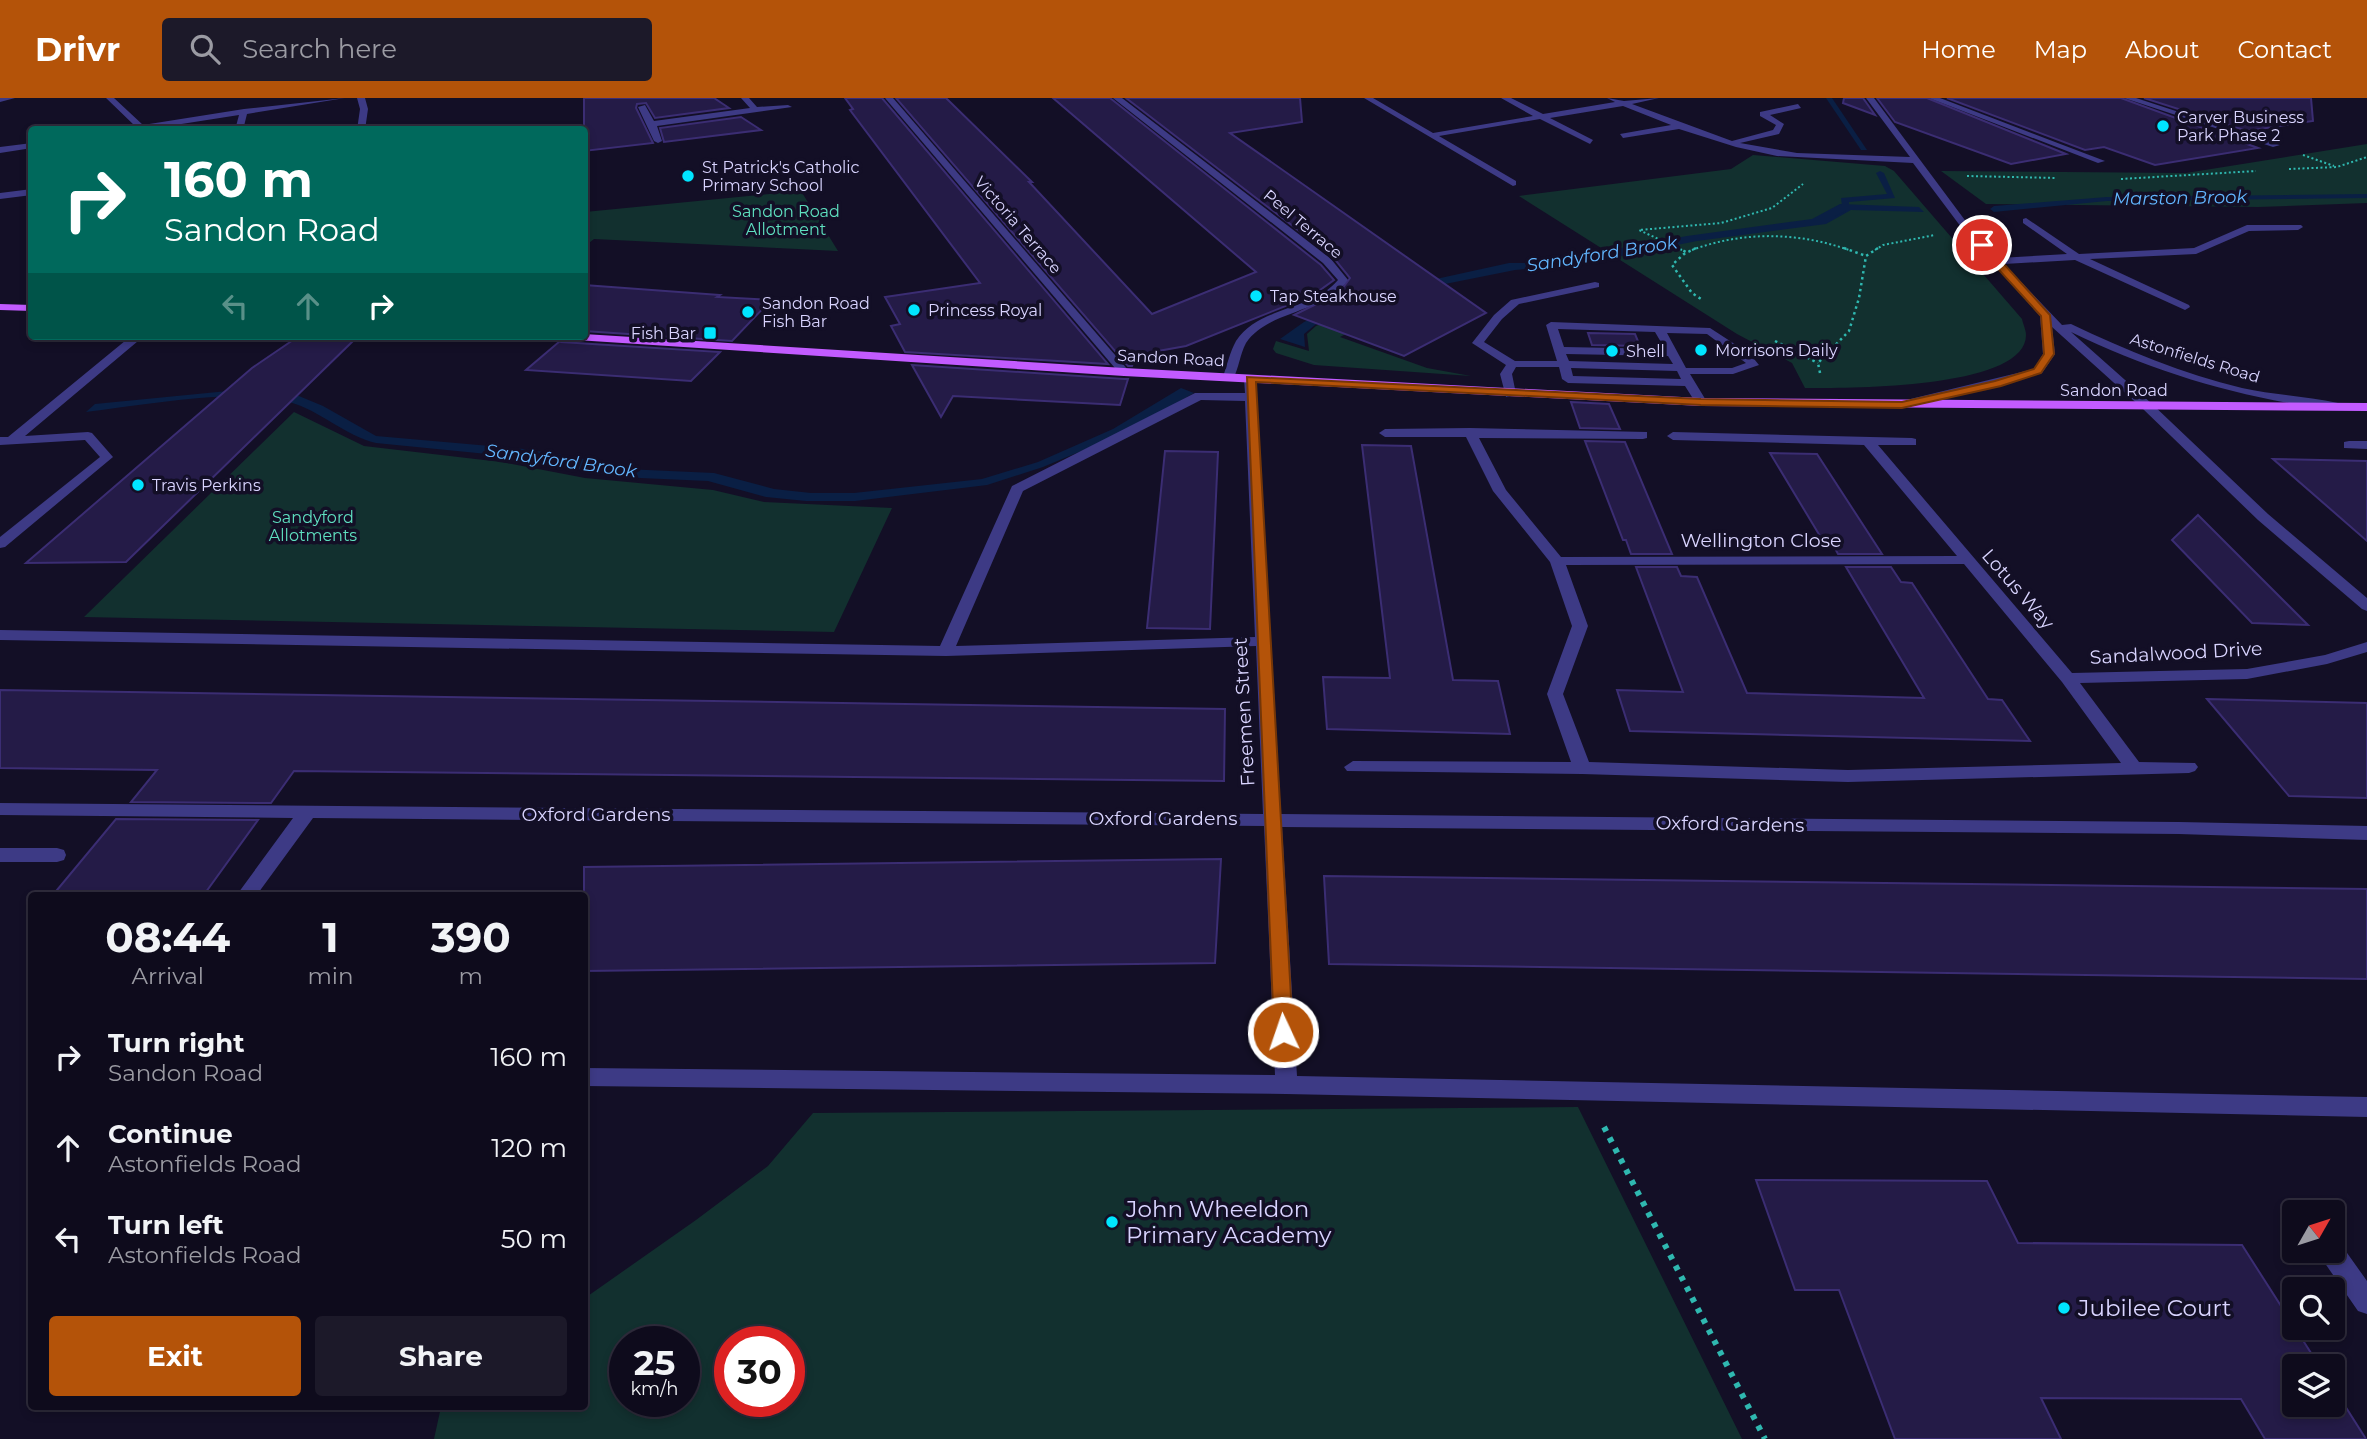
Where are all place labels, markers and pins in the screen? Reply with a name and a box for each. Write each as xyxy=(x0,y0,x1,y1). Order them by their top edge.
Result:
place label: Carver Business Park Phase 2 xyxy=(2177,108,2304,145)
marker: Carver Business Park Phase 2 xyxy=(2155,118,2171,134)
place label: St Patrick's Catholic Primary School xyxy=(702,158,860,195)
marker: St Patrick's Catholic Primary School xyxy=(680,168,696,184)
pin xyxy=(1952,215,2012,275)
place label: Tap Steakhouse xyxy=(1270,287,1397,306)
marker: Tap Steakhouse xyxy=(1248,288,1264,304)
place label: Sandon Road Fish Bar xyxy=(762,294,870,331)
place label: Princess Royal xyxy=(928,301,1042,320)
marker: Princess Royal xyxy=(906,302,922,318)
marker: Sandon Road Fish Bar xyxy=(740,304,756,320)
place label: Fish Bar xyxy=(631,324,696,343)
marker: Fish Bar xyxy=(702,325,718,341)
place label: Morrisons Daily xyxy=(1715,341,1838,360)
place label: Shell xyxy=(1626,342,1665,361)
marker: Morrisons Daily xyxy=(1693,342,1709,358)
marker: Shell xyxy=(1604,343,1620,359)
place label: Travis Perkins xyxy=(152,476,261,495)
marker: Travis Perkins xyxy=(130,477,146,493)
place label: John Wheeldon Primary Academy xyxy=(1125,1195,1332,1249)
marker: John Wheeldon Primary Academy xyxy=(1104,1214,1120,1230)
place label: Jubilee Court xyxy=(2077,1294,2231,1322)
marker: Jubilee Court xyxy=(2056,1300,2072,1316)

